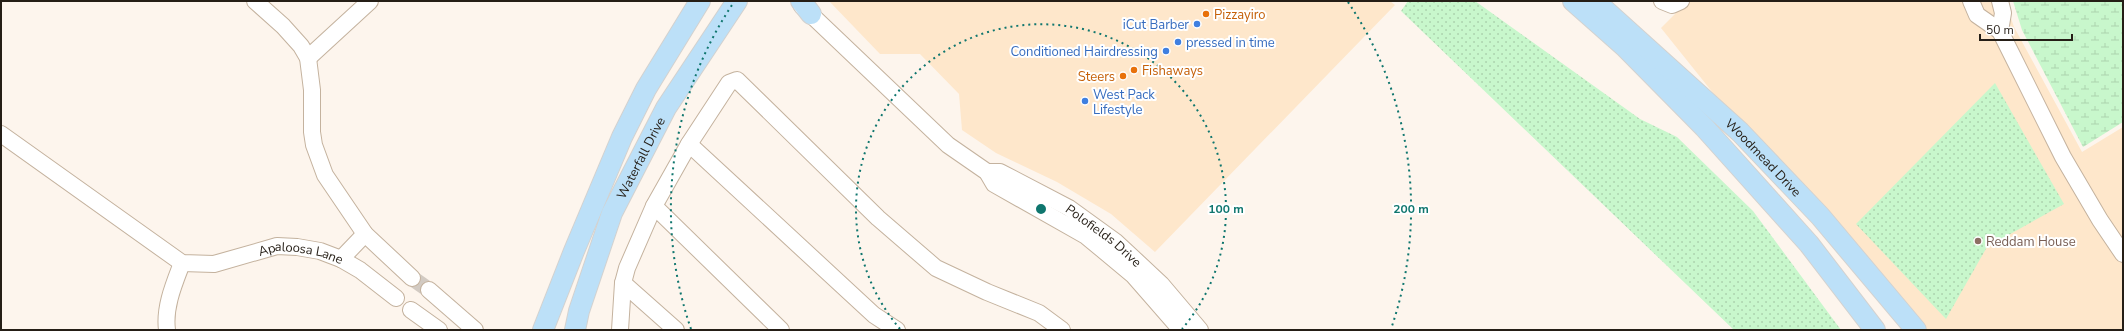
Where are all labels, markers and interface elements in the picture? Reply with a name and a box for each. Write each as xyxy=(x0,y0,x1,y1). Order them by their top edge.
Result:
place label: Pizzayiro xyxy=(1214,6,1266,24)
marker: Pizzayiro xyxy=(1201,9,1211,19)
place label: iCut Barber xyxy=(1123,16,1189,34)
scale bar xyxy=(1980,16,2072,42)
marker: iCut Barber xyxy=(1192,19,1202,29)
text: 50 m xyxy=(1986,22,2014,38)
place label: pressed in time xyxy=(1186,34,1275,52)
marker: pressed in time xyxy=(1173,37,1183,47)
place label: Conditioned Hairdressing xyxy=(1011,43,1158,61)
marker: Conditioned Hairdressing xyxy=(1161,46,1171,56)
place label: Fishaways xyxy=(1142,62,1203,80)
marker: Fishaways xyxy=(1129,65,1139,75)
place label: Steers xyxy=(1078,68,1115,86)
marker: Steers xyxy=(1118,71,1128,81)
place label: West Pack Lifestyle xyxy=(1093,86,1155,119)
marker: West Pack Lifestyle xyxy=(1080,96,1090,106)
street label: Waterfall Drive xyxy=(613,114,670,202)
street label: Woodmead Drive xyxy=(1721,115,1805,201)
street label: Polofields Drive xyxy=(1062,200,1145,271)
text: 100 m xyxy=(1208,201,1244,217)
text: 200 m xyxy=(1393,201,1429,217)
centre of rings xyxy=(1034,202,1048,216)
place label: Reddam House xyxy=(1986,233,2076,251)
marker: Reddam House xyxy=(1973,236,1983,246)
street label: Apaloosa Lane xyxy=(256,238,346,269)

